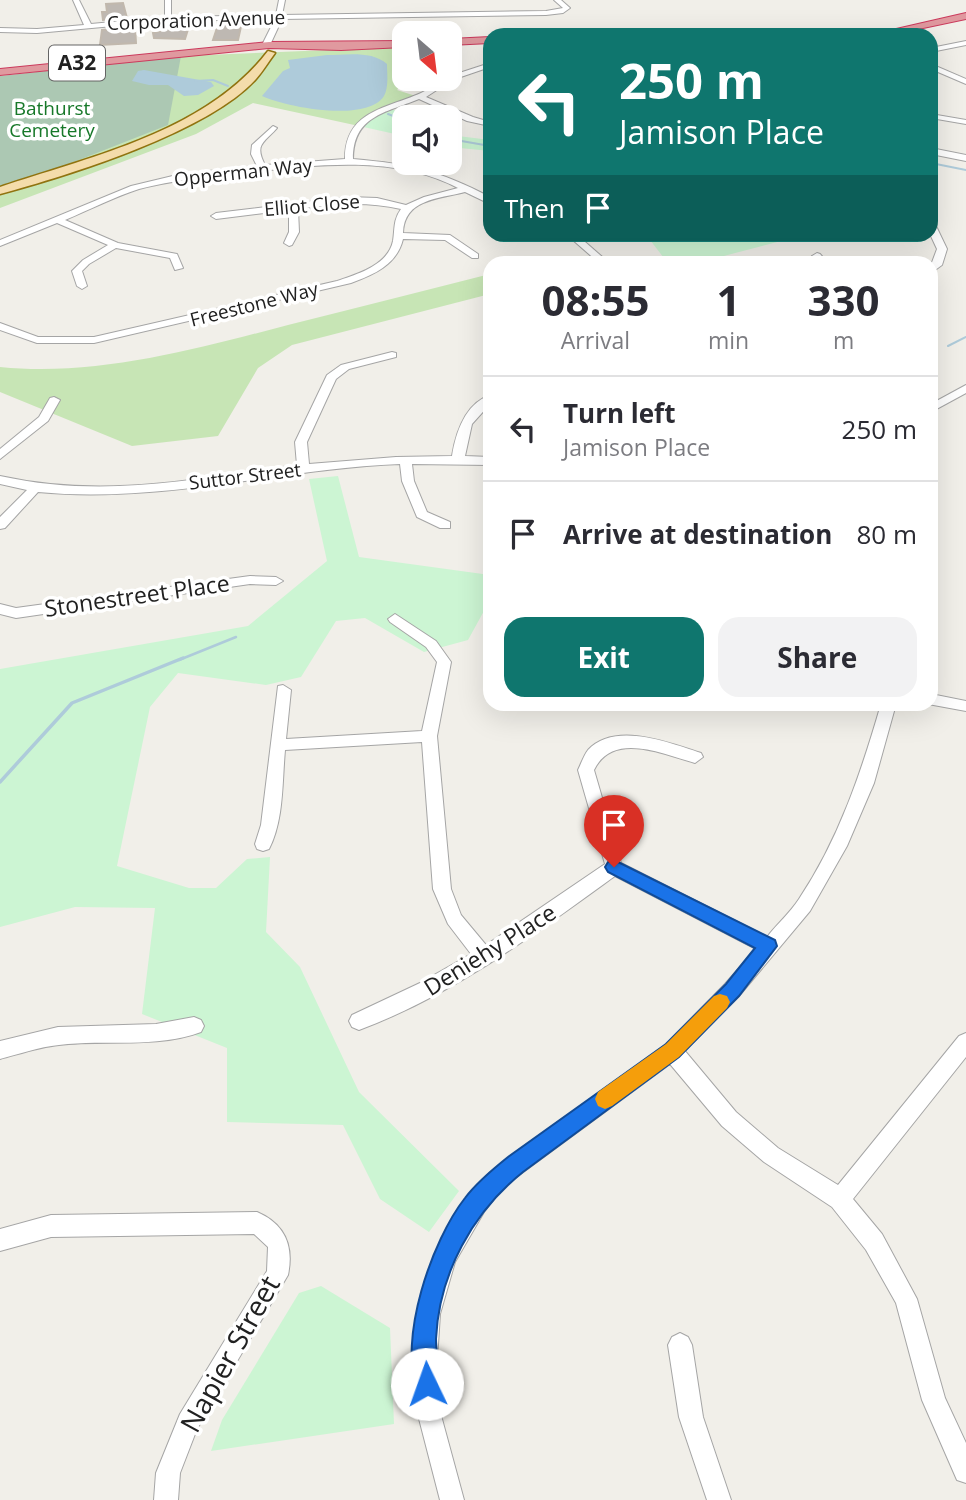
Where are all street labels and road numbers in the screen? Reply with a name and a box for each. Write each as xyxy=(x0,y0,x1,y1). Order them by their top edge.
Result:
street label: Corporation Avenue xyxy=(106,4,286,36)
road number: A32 xyxy=(49,46,105,80)
street label: Opperman Way xyxy=(173,152,314,192)
street label: Elliot Close xyxy=(263,188,361,222)
street label: Freestone Way xyxy=(187,275,321,332)
street label: Suttor Street xyxy=(187,456,303,496)
street label: Stonestreet Place xyxy=(42,566,231,624)
street label: Deniehy Place xyxy=(417,896,562,1003)
street label: Napier Street xyxy=(170,1268,288,1439)

